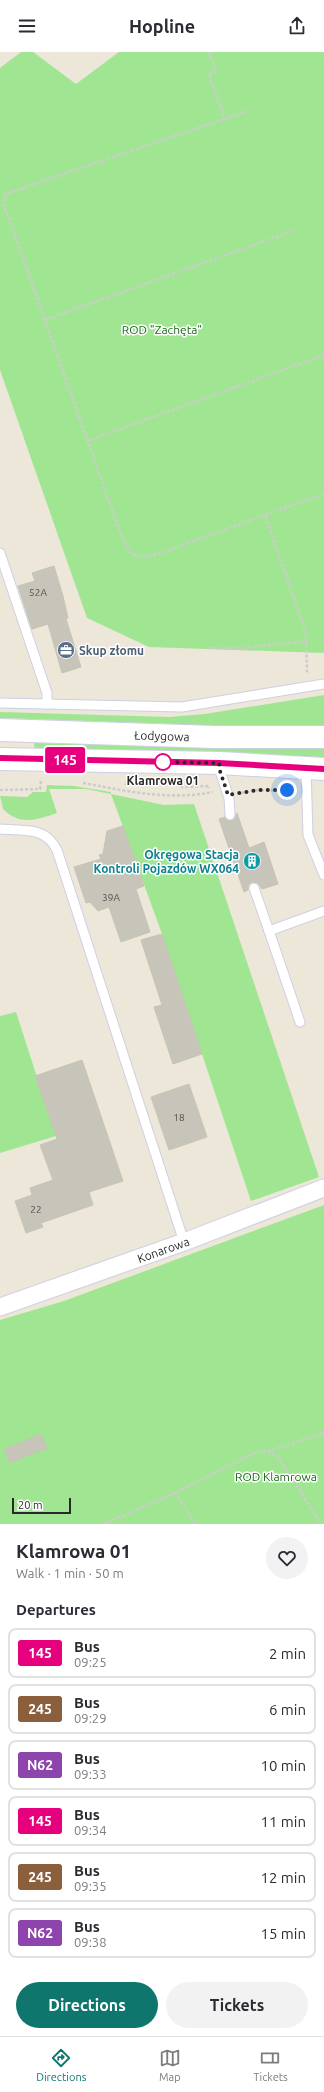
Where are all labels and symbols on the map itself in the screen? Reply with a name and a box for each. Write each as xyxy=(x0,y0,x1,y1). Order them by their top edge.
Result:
park label: ROD "Zachęta" xyxy=(122,323,202,336)
house number: 52A xyxy=(29,587,47,598)
office icon: Skup złomu xyxy=(56,640,76,660)
place label: Skup złomu xyxy=(79,644,144,657)
street label: Łodygowa xyxy=(134,728,190,743)
line badge: 145 xyxy=(42,747,88,773)
marker: Klamrowa 01 xyxy=(154,753,172,771)
place label: Klamrowa 01 xyxy=(127,774,199,787)
your location xyxy=(277,780,297,800)
place label: Okręgowa Stacja Kontroli Pojazdów WX064 xyxy=(94,848,239,875)
building icon: Okręgowa Stacja Kontroli Pojazdów WX064 xyxy=(242,851,262,871)
house number: 39A xyxy=(102,892,120,903)
house number: 18 xyxy=(173,1112,185,1123)
house number: 22 xyxy=(30,1204,42,1215)
street label: Konarowa xyxy=(135,1234,191,1265)
park label: ROD Klamrowa xyxy=(235,1470,317,1483)
scale bar xyxy=(12,1496,71,1515)

